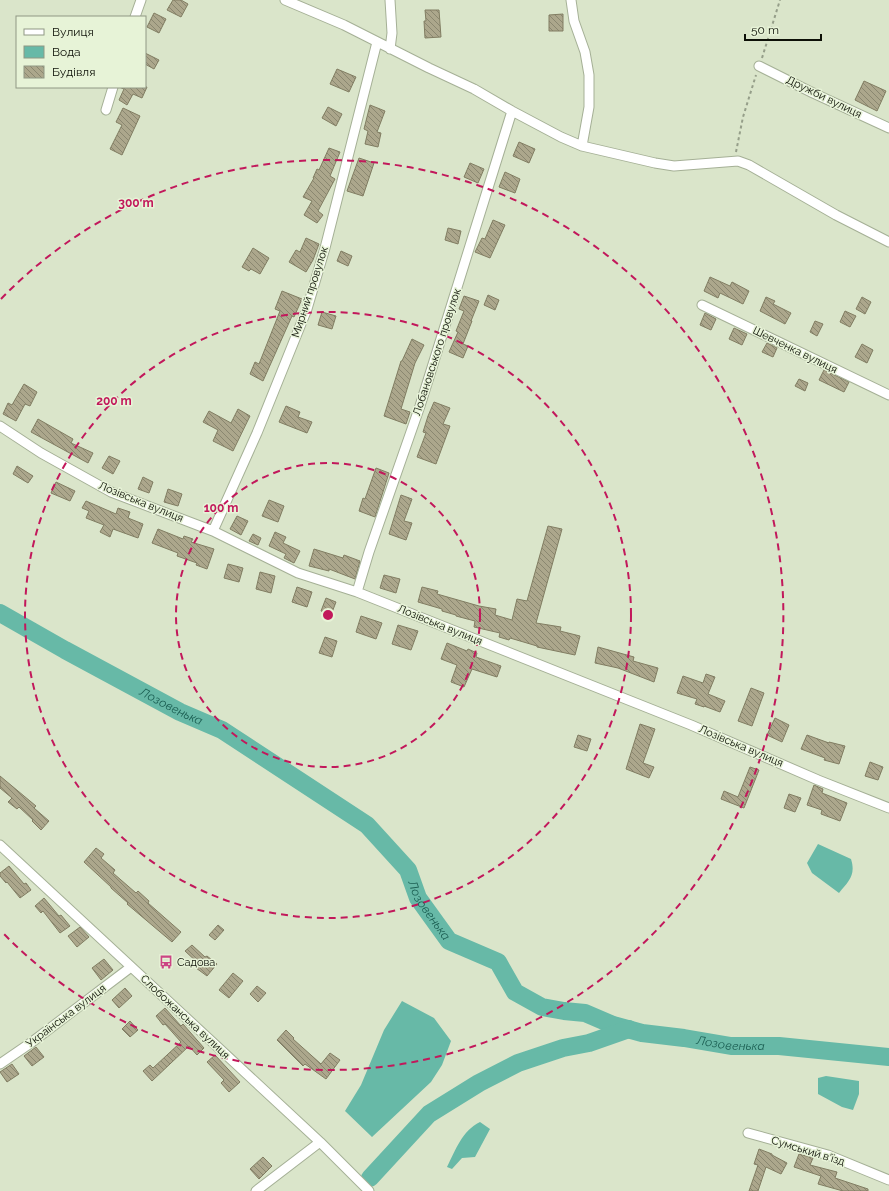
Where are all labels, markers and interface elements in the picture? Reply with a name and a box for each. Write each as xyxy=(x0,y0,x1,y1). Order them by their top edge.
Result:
legend xyxy=(16,16,146,88)
scale bar xyxy=(745,16,821,42)
text: 50 m xyxy=(751,23,779,37)
text: Вулиця xyxy=(52,25,94,39)
text: Вода xyxy=(52,45,81,59)
text: Будівля xyxy=(52,65,95,79)
street label: Дружби вулиця xyxy=(784,73,864,121)
text: 300 m xyxy=(118,196,154,210)
street label: Мирний провулок xyxy=(289,244,331,339)
street label: Лобановського провулок xyxy=(410,286,464,417)
street label: Шевченка вулиця xyxy=(751,324,839,376)
text: 200 m xyxy=(96,394,132,408)
street label: Лозівська вулиця xyxy=(97,479,185,525)
text: 100 m xyxy=(204,501,238,515)
street label: Лозівська вулиця xyxy=(396,602,484,648)
centre of rings xyxy=(321,608,335,622)
water label: Лозовенька xyxy=(136,684,205,728)
street label: Лозівська вулиця xyxy=(697,722,785,770)
water label: Лозовенька xyxy=(405,877,453,943)
bus stop icon: Садова xyxy=(158,954,174,970)
place label: Садова xyxy=(177,956,215,969)
street label: Слобожанська вулиця xyxy=(138,972,232,1062)
street label: Українська вулиця xyxy=(23,982,109,1050)
water label: Лозовенька xyxy=(694,1033,765,1053)
street label: Сумський в'їзд xyxy=(770,1134,847,1169)

